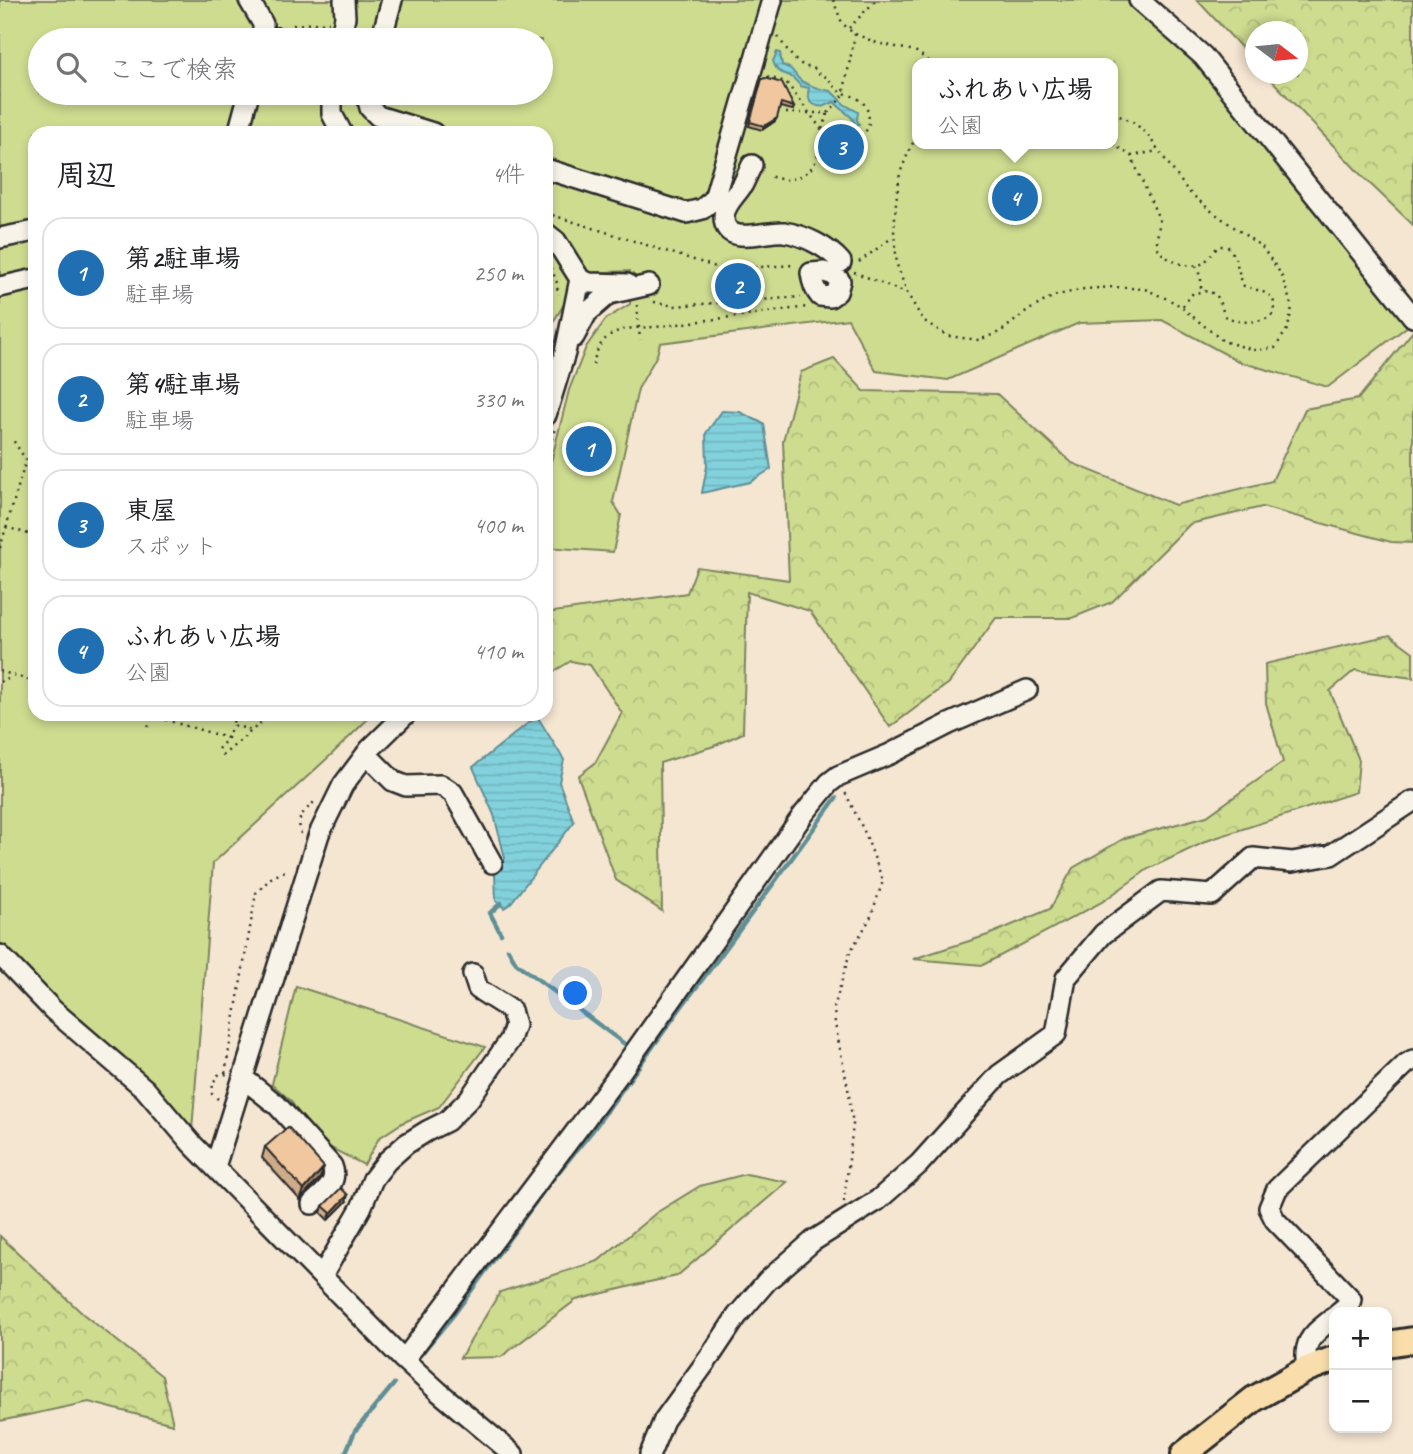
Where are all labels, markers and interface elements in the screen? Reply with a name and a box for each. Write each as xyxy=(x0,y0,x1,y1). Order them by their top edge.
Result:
north arrow xyxy=(1245,21,1308,84)
search box xyxy=(28,28,553,105)
icon: search xyxy=(52,48,90,86)
text: ここで検索 xyxy=(108,53,238,86)
popup xyxy=(912,58,1118,149)
text: ふれあい広場 xyxy=(937,73,1093,106)
text: 公園 xyxy=(937,111,983,140)
pin: 3 xyxy=(818,121,864,173)
text: 周辺 xyxy=(56,156,116,194)
text: 4件 xyxy=(492,160,525,189)
pin: 4 xyxy=(992,172,1038,224)
text: 第2駐車場 xyxy=(125,242,241,275)
text: 1 xyxy=(76,259,86,288)
text: 250 m xyxy=(474,259,523,288)
pin: 2 xyxy=(715,260,761,312)
text: 駐車場 xyxy=(125,280,194,309)
text: 第4駐車場 xyxy=(125,368,241,401)
text: 2 xyxy=(76,385,86,414)
text: 330 m xyxy=(474,385,523,414)
text: 駐車場 xyxy=(125,406,194,435)
pin: 1 xyxy=(566,423,612,475)
text: 東屋 xyxy=(125,494,177,527)
text: 3 xyxy=(76,511,86,540)
text: 400 m xyxy=(474,511,523,540)
text: スポット xyxy=(125,532,217,561)
text: ふれあい広場 xyxy=(125,620,281,653)
text: 4 xyxy=(76,637,86,666)
text: 410 m xyxy=(474,637,523,666)
text: 公園 xyxy=(125,658,171,687)
your location xyxy=(558,976,592,1010)
map controls xyxy=(1329,1307,1392,1433)
button: + xyxy=(1329,1307,1392,1370)
button: − xyxy=(1329,1370,1392,1433)

